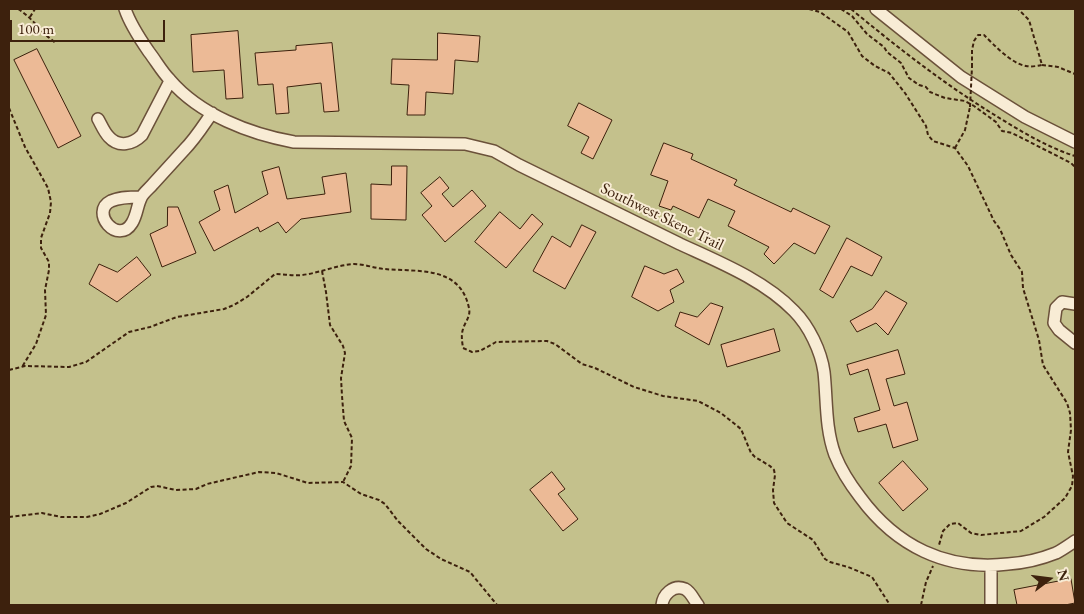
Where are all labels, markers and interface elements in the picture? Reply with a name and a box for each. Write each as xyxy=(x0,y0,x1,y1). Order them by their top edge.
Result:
scale bar xyxy=(12,10,168,42)
text: 100 m xyxy=(18,19,54,38)
street label: Southwest Skene Trail xyxy=(597,179,727,255)
north arrow xyxy=(1024,554,1074,604)
text: N xyxy=(1053,567,1074,583)

